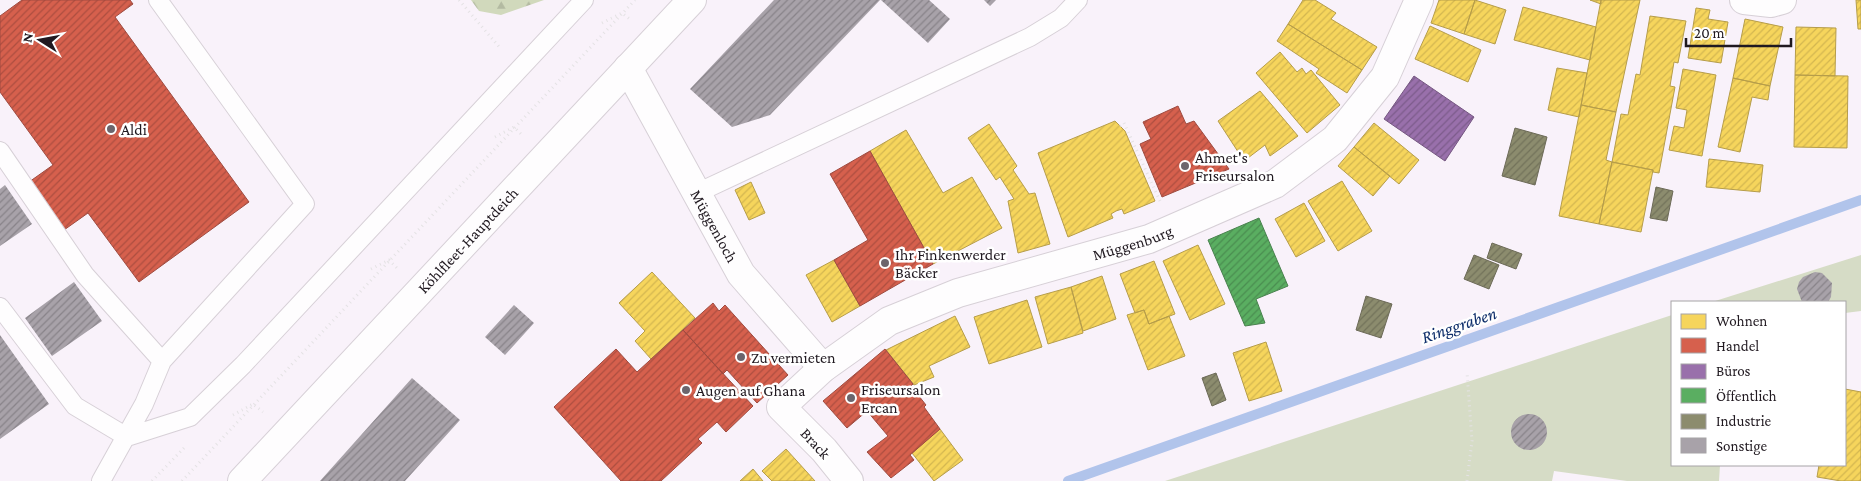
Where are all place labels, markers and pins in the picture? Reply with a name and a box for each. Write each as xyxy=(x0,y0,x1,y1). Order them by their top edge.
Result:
place label: Aldi xyxy=(121,121,147,138)
marker: Aldi xyxy=(105,123,117,135)
place label: Ahmet's Friseursalon xyxy=(1195,149,1275,184)
marker: Ahmet's Friseursalon xyxy=(1179,160,1191,172)
place label: Ihr Finkenwerder Bäcker xyxy=(895,246,1006,281)
marker: Ihr Finkenwerder Bäcker xyxy=(879,257,891,269)
place label: Zu vermieten xyxy=(751,349,836,366)
marker: Zu vermieten xyxy=(735,351,747,363)
place label: Friseursalon Ercan xyxy=(861,381,941,416)
place label: Augen auf Ghana xyxy=(696,382,806,400)
marker: Augen auf Ghana xyxy=(680,384,692,396)
marker: Friseursalon Ercan xyxy=(845,392,857,404)

